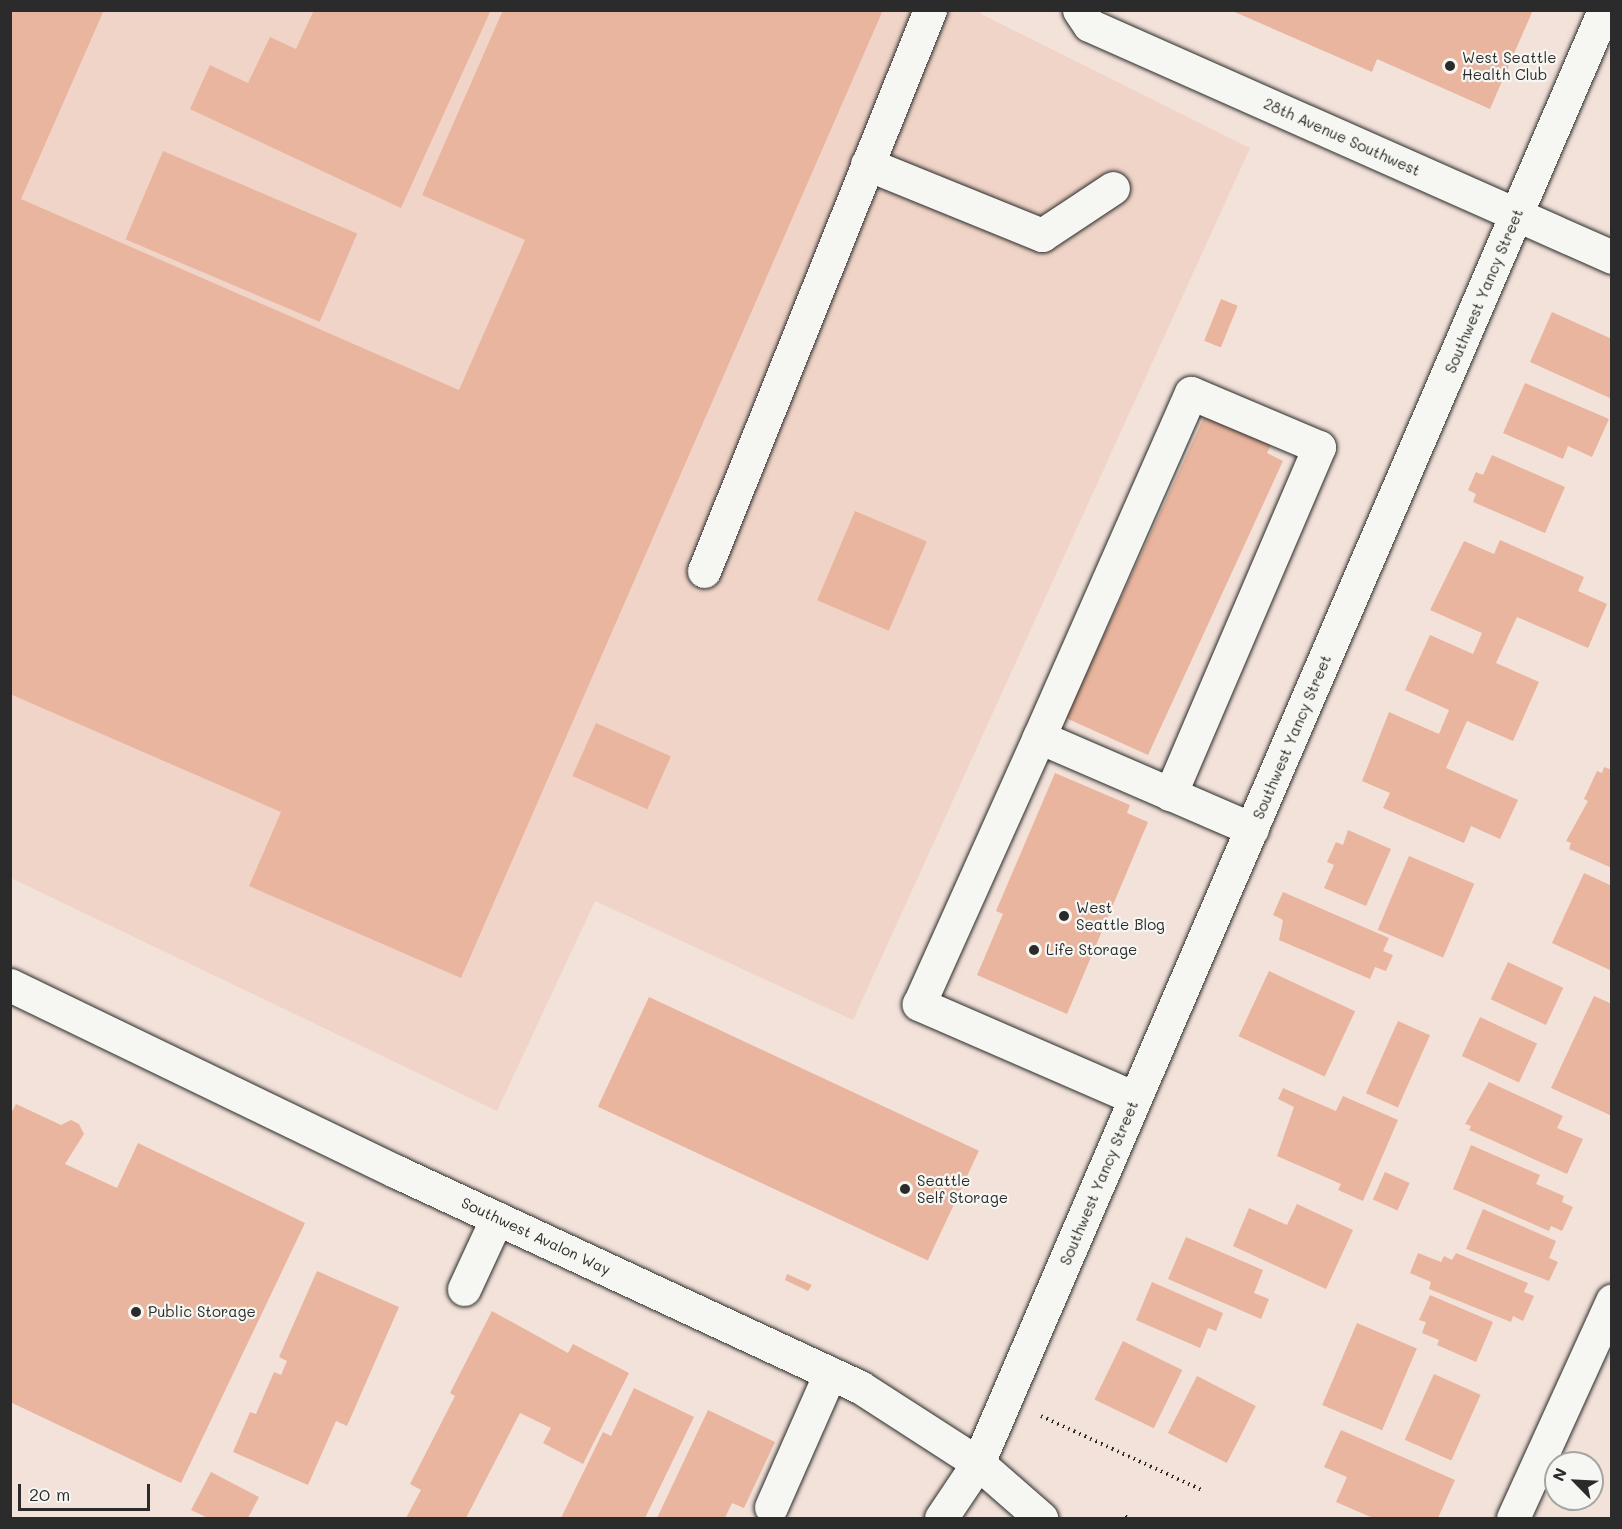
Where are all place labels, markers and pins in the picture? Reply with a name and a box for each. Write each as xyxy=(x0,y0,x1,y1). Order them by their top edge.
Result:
place label: West Seattle Health Club xyxy=(1462,48,1556,83)
marker: West Seattle Health Club xyxy=(1443,59,1457,73)
place label: West Seattle Blog xyxy=(1076,898,1165,933)
marker: West Seattle Blog xyxy=(1057,909,1071,923)
place label: Life Storage xyxy=(1046,941,1137,959)
marker: Life Storage xyxy=(1027,943,1041,957)
place label: Seattle Self Storage xyxy=(917,1171,1008,1206)
marker: Seattle Self Storage xyxy=(898,1182,912,1196)
place label: Public Storage xyxy=(148,1303,256,1321)
marker: Public Storage xyxy=(129,1305,143,1319)

